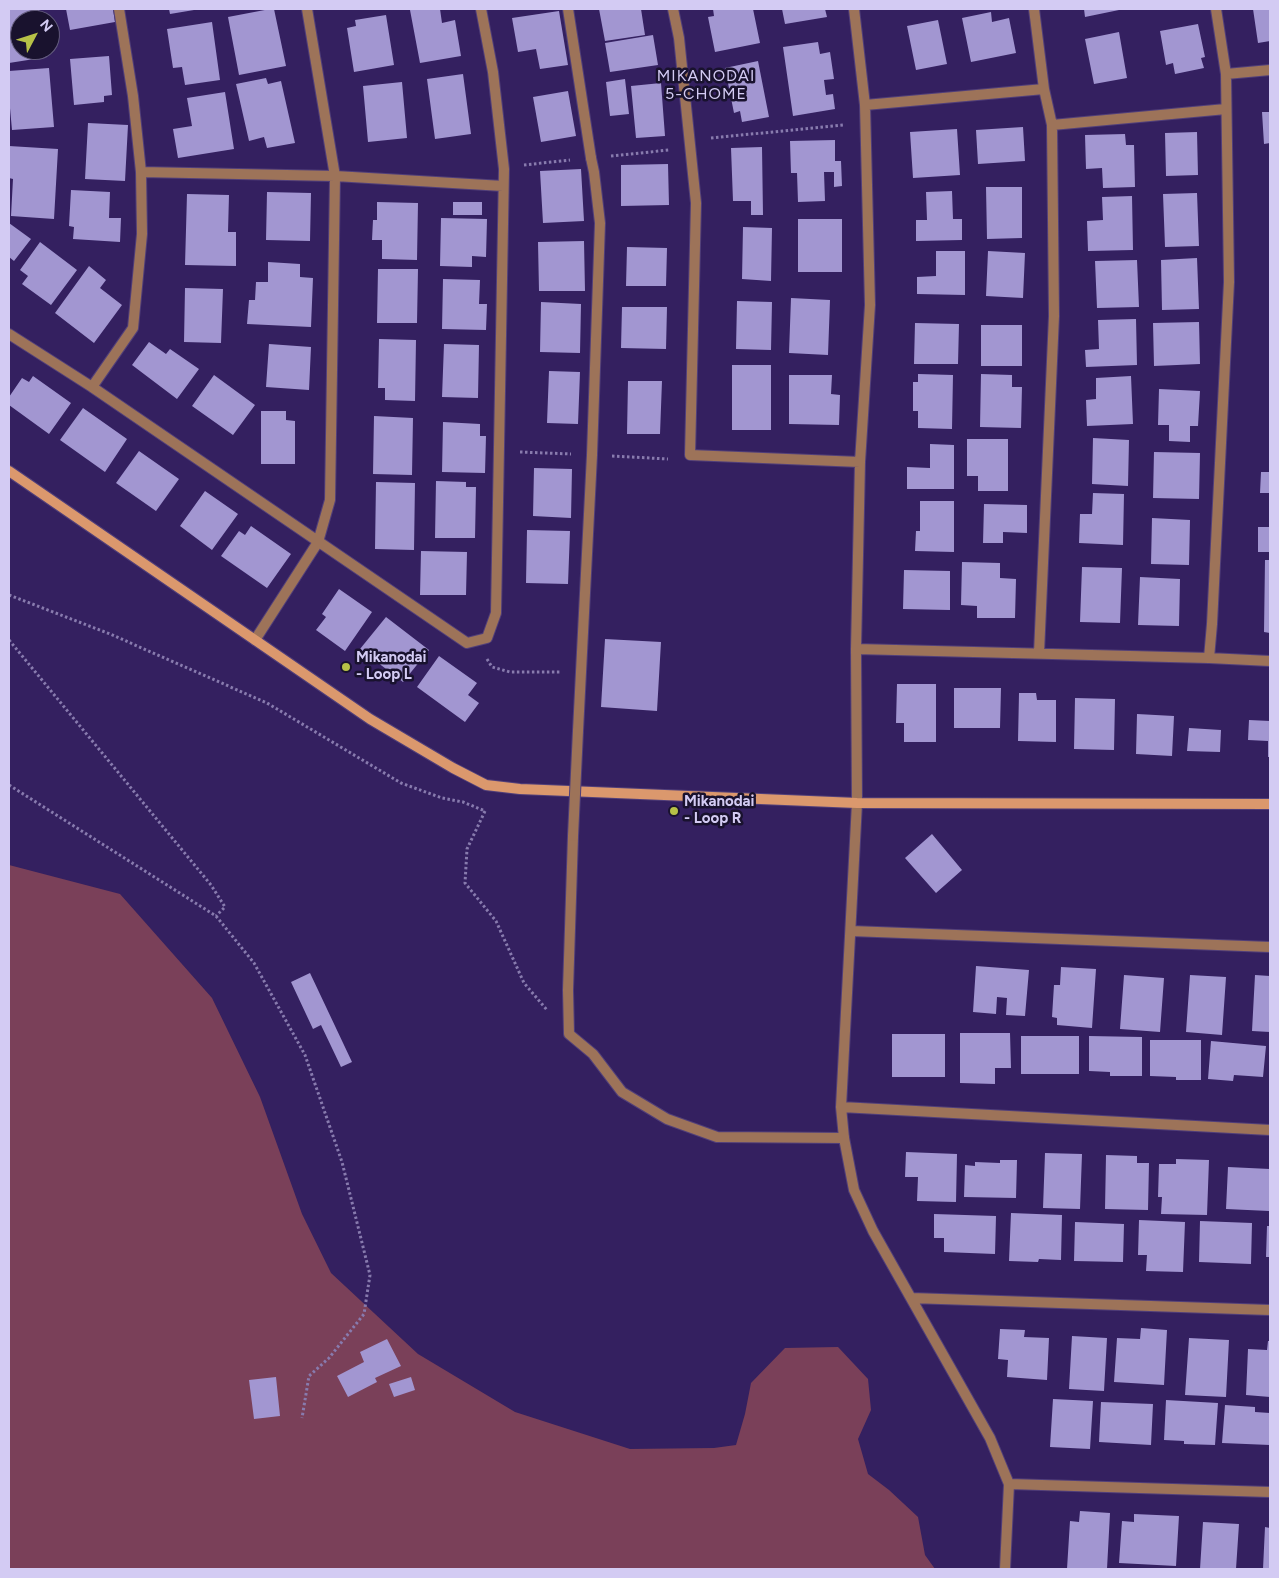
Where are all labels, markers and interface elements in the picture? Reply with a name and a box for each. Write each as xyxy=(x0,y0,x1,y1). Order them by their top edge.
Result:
north arrow xyxy=(10,10,60,60)
text: N xyxy=(36,16,56,35)
district label: MIKANODAI 5-CHOME xyxy=(656,66,756,104)
place label: Mikanodai - Loop L xyxy=(356,649,427,684)
marker: Mikanodai - Loop L xyxy=(340,661,352,673)
place label: Mikanodai - Loop R xyxy=(684,793,755,828)
marker: Mikanodai - Loop R xyxy=(668,805,680,817)

